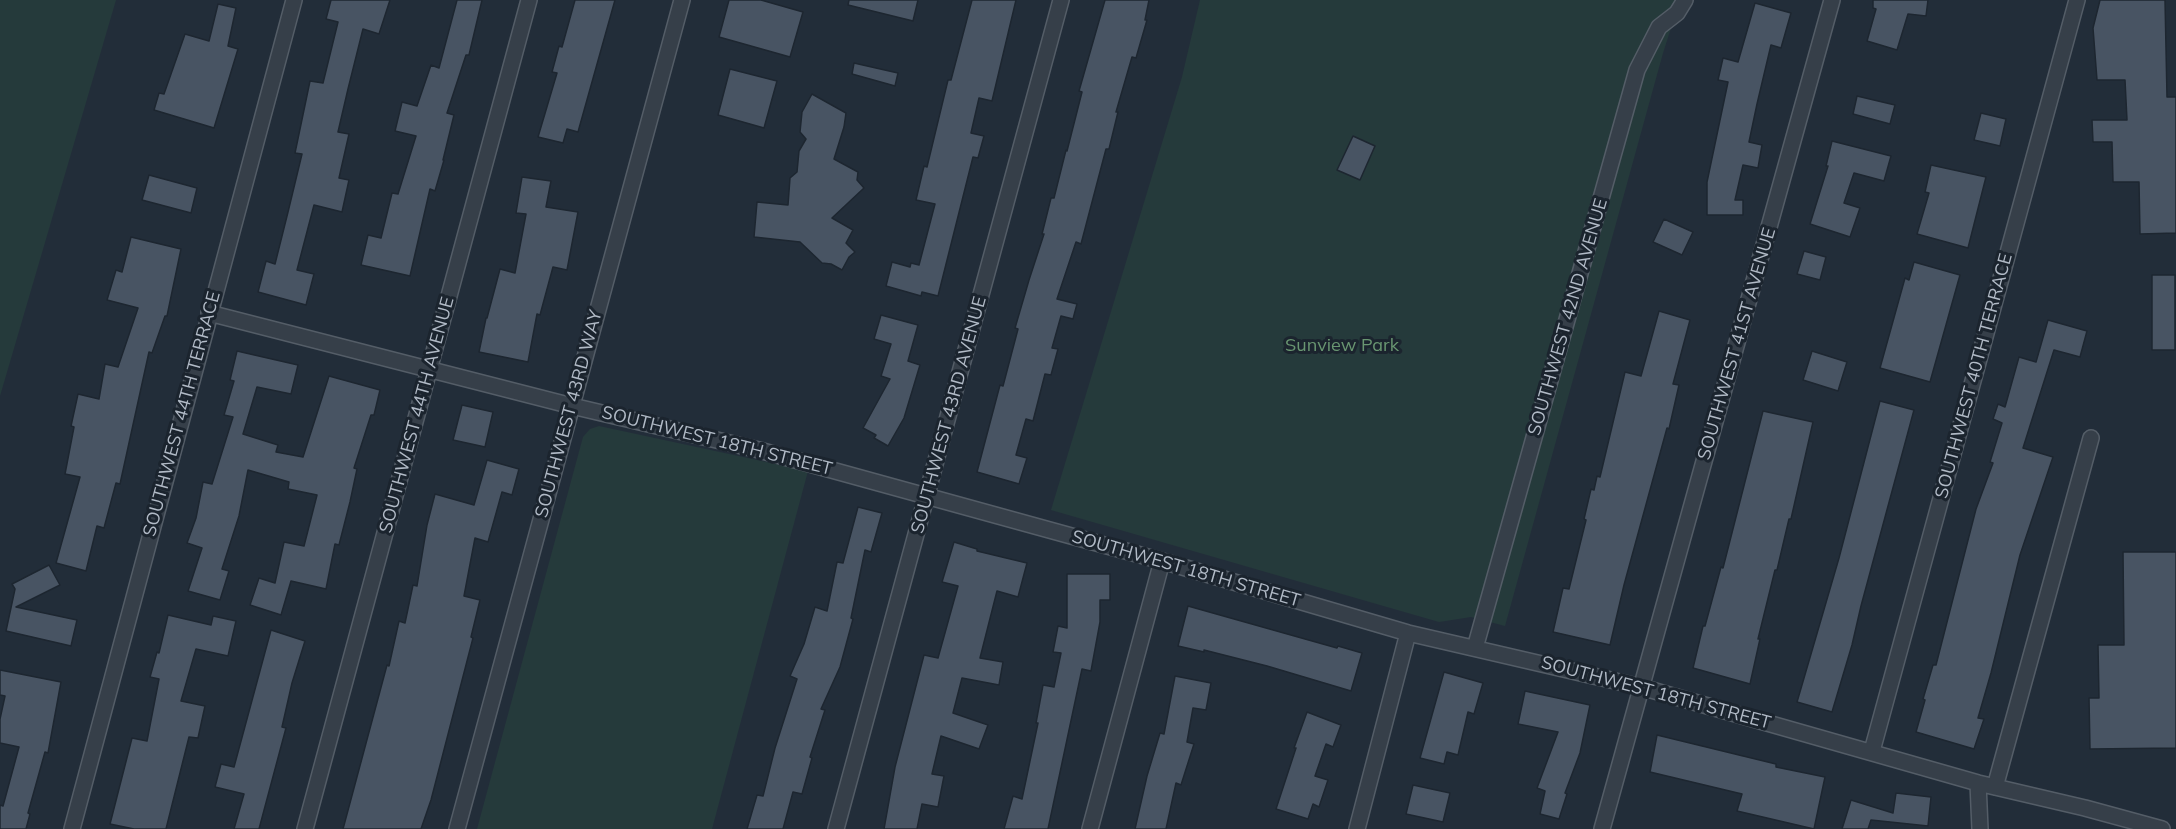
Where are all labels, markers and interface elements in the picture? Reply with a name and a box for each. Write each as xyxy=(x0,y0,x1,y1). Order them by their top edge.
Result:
street label: SOUTHWEST 42ND AVENUE xyxy=(1524,196,1612,438)
street label: SOUTHWEST 41ST AVENUE xyxy=(1693,225,1781,463)
street label: SOUTHWEST 40TH TERRACE xyxy=(1931,251,2017,501)
street label: SOUTHWEST 44TH TERRACE xyxy=(139,289,225,539)
street label: SOUTHWEST 43RD AVENUE xyxy=(907,294,991,536)
street label: SOUTHWEST 44TH AVENUE xyxy=(375,295,459,535)
street label: SOUTHWEST 43RD WAY xyxy=(531,308,607,520)
park label: Sunview Park xyxy=(1285,335,1399,357)
street label: SOUTHWEST 18TH STREET xyxy=(599,402,835,480)
street label: SOUTHWEST 18TH STREET xyxy=(1069,526,1303,612)
street label: SOUTHWEST 18TH STREET xyxy=(1539,652,1773,734)

